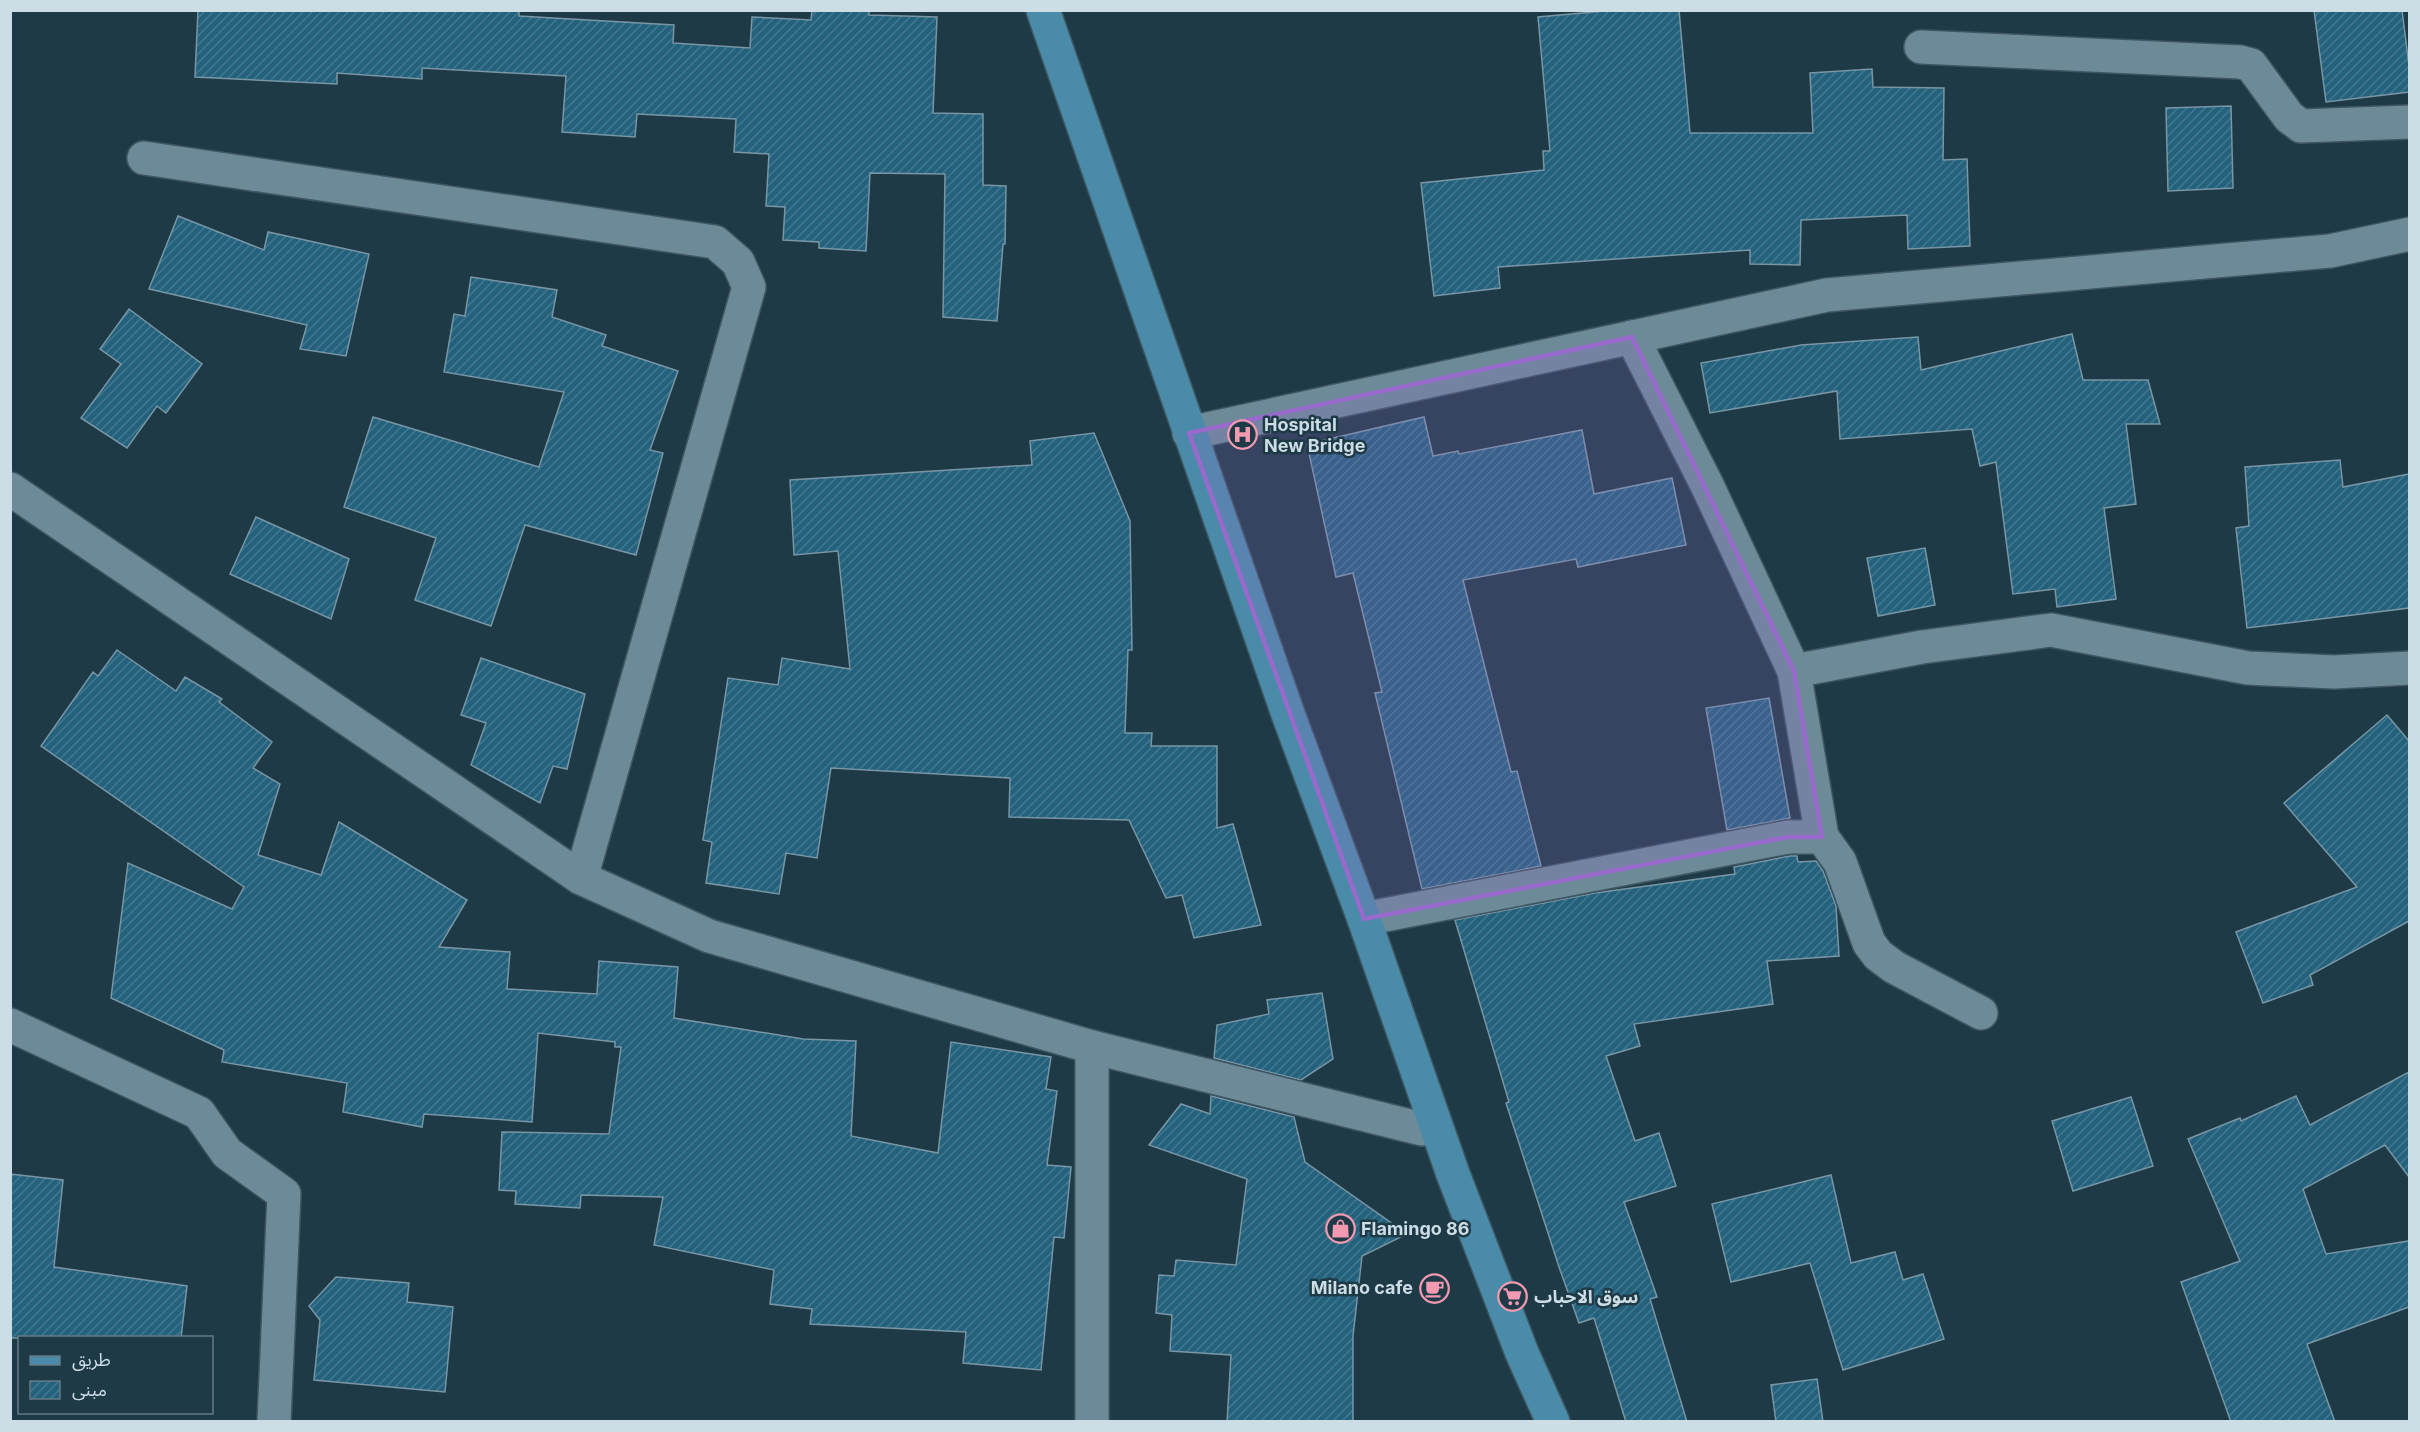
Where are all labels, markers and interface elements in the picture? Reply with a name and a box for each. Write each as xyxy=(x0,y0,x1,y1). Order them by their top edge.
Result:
place label: Hospital New Bridge xyxy=(1264,414,1366,456)
hospital icon: Hospital New Bridge xyxy=(1227,419,1259,451)
shop icon: Flamingo 86 xyxy=(1324,1213,1356,1245)
place label: Flamingo 86 xyxy=(1361,1218,1469,1239)
cafe icon: Milano cafe xyxy=(1418,1272,1450,1304)
place label: Milano cafe xyxy=(1311,1277,1413,1298)
supermarket icon: سوق الاحباب xyxy=(1497,1281,1529,1313)
place label: سوق الاحباب xyxy=(1534,1286,1638,1307)
legend xyxy=(18,1336,213,1414)
text: طريق xyxy=(72,1349,111,1371)
text: مبنى xyxy=(72,1379,107,1401)

